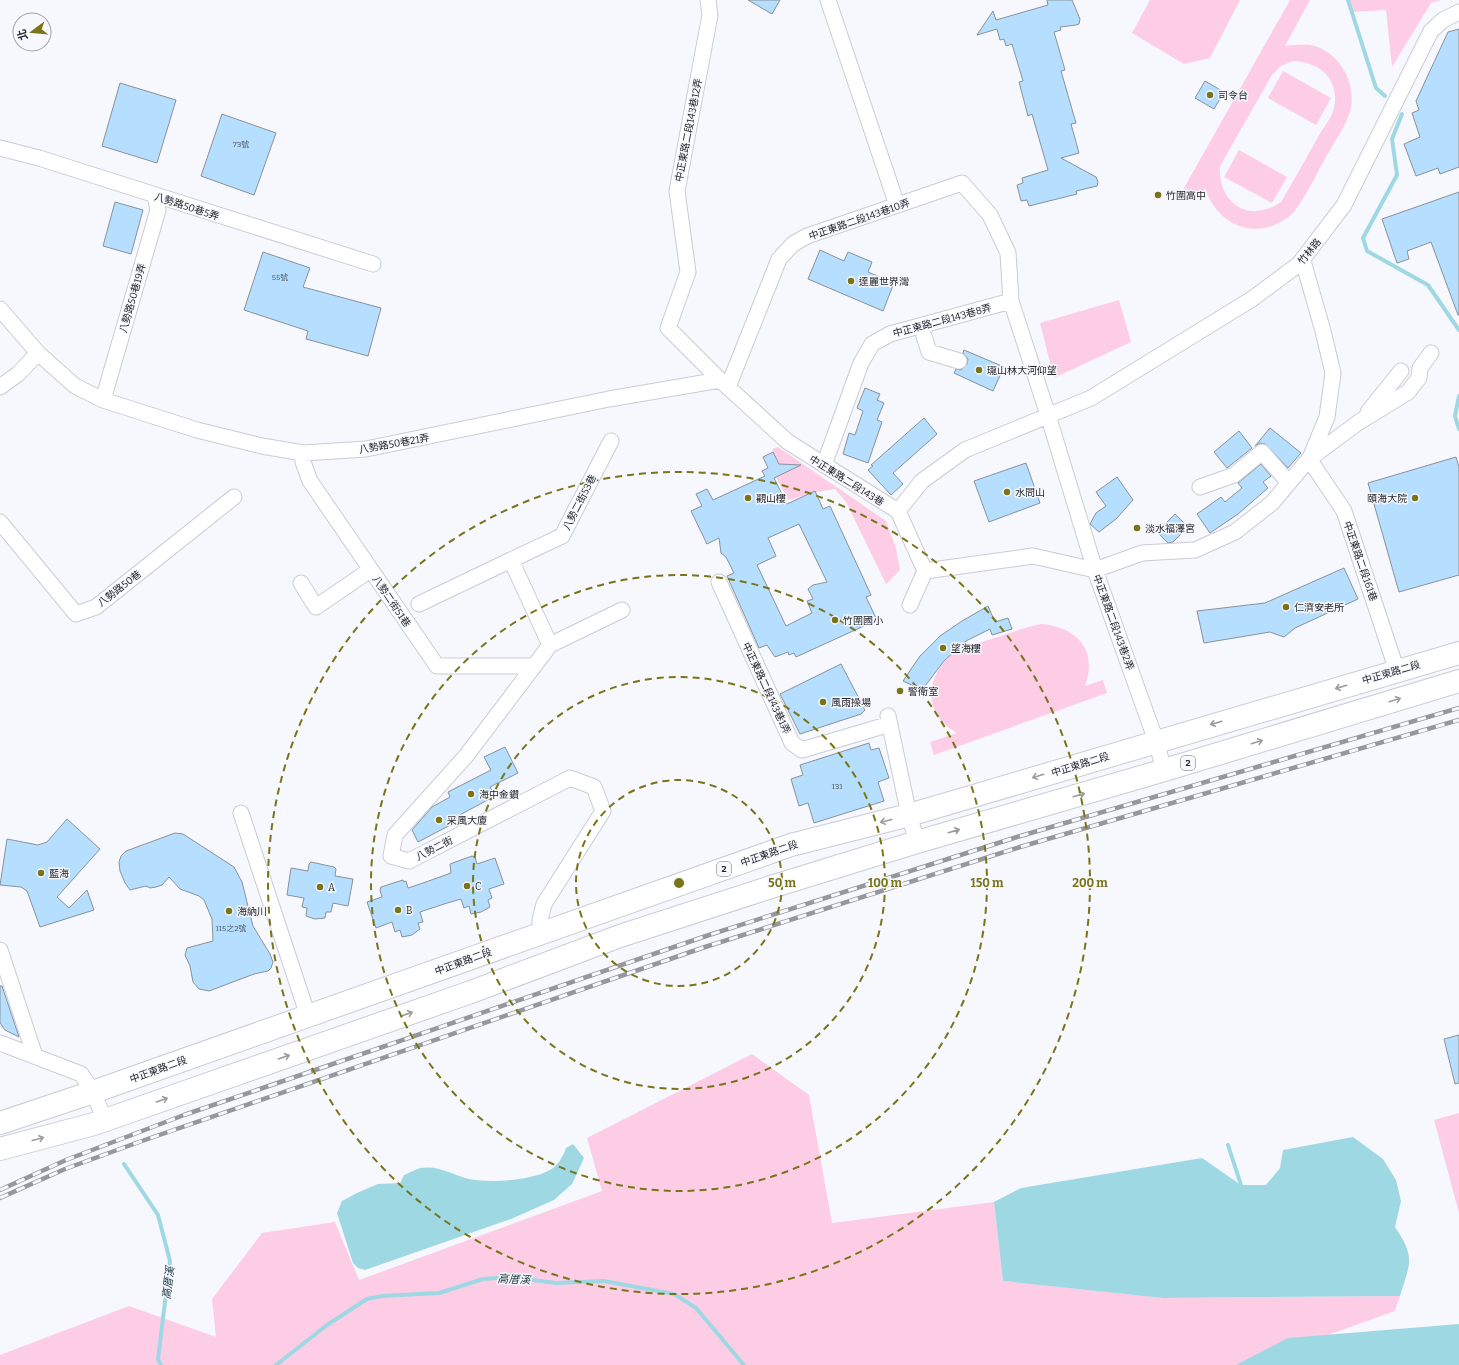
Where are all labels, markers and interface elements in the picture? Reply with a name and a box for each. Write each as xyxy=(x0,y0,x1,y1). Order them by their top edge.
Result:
north arrow xyxy=(12,12,52,52)
text: 北 xyxy=(15,28,31,42)
street label: 中正東路二段143巷12弄 xyxy=(673,77,705,183)
marker: 司令台 xyxy=(1205,90,1215,100)
place label: 司令台 xyxy=(1218,90,1248,102)
house number: 73號 xyxy=(233,140,249,149)
marker: 竹圍高中 xyxy=(1153,190,1163,200)
place label: 竹圍高中 xyxy=(1166,190,1206,202)
street label: 八勢路50巷5弄 xyxy=(153,191,220,223)
street label: 中正東路二段143巷10弄 xyxy=(807,197,911,243)
street label: 竹林路 xyxy=(1296,236,1324,267)
street label: 八勢路50巷19弄 xyxy=(117,262,149,334)
house number: 55號 xyxy=(272,273,288,282)
marker: 達麗世界灣 xyxy=(846,276,856,286)
place label: 達麗世界灣 xyxy=(859,276,909,288)
street label: 中正東路二段143巷8弄 xyxy=(892,302,993,340)
marker: 瓏山林大河仰望 xyxy=(974,365,984,375)
place label: 瓏山林大河仰望 xyxy=(987,365,1057,377)
street label: 八勢路50巷21弄 xyxy=(358,432,430,456)
street label: 中正東路二段143巷 xyxy=(807,453,886,509)
street label: 八勢二街53巷 xyxy=(561,473,599,532)
marker: 水問山 xyxy=(1002,487,1012,497)
place label: 水問山 xyxy=(1015,487,1045,499)
marker: 觀山樓 xyxy=(743,493,753,503)
place label: 觀山樓 xyxy=(756,493,786,505)
place label: 頤海大院 xyxy=(1367,493,1407,505)
marker: 頤海大院 xyxy=(1410,493,1420,503)
street label: 中正東路二段161巷 xyxy=(1341,520,1379,603)
marker: 淡水福澤宮 xyxy=(1132,523,1142,533)
place label: 淡水福澤宮 xyxy=(1145,523,1195,535)
street label: 八勢路50巷 xyxy=(96,568,144,609)
street label: 中正東路二段143巷2弄 xyxy=(1090,573,1136,672)
street label: 八勢二街51巷 xyxy=(370,574,413,629)
marker: 仁濟安老所 xyxy=(1281,602,1291,612)
place label: 仁濟安老所 xyxy=(1294,602,1344,614)
marker: 竹圍國小 xyxy=(830,615,840,625)
place label: 竹圍國小 xyxy=(843,615,883,627)
street label: 中正東路二段143巷1弄 xyxy=(740,641,793,736)
marker: 望海樓 xyxy=(938,643,948,653)
place label: 望海樓 xyxy=(951,643,981,655)
street label: 中正東路二段 xyxy=(1361,659,1422,687)
one-way arrow xyxy=(1335,684,1348,691)
marker: 警衛室 xyxy=(895,686,905,696)
place label: 警衛室 xyxy=(908,686,938,698)
one-way arrow xyxy=(1389,696,1402,703)
marker: 風雨操場 xyxy=(818,697,828,707)
place label: 風雨操場 xyxy=(831,697,871,709)
one-way arrow xyxy=(1210,720,1223,727)
one-way arrow xyxy=(1251,737,1263,745)
street label: 中正東路二段 xyxy=(1050,750,1111,779)
road number: 2 xyxy=(1181,756,1195,770)
one-way arrow xyxy=(1031,773,1044,780)
house number: 131 xyxy=(831,782,843,791)
marker: 海中金鑽 xyxy=(466,789,476,799)
place label: 海中金鑽 xyxy=(479,789,519,801)
one-way arrow xyxy=(1073,791,1086,798)
marker: 采風大廈 xyxy=(434,815,444,825)
place label: 采風大廈 xyxy=(447,815,487,827)
one-way arrow xyxy=(880,817,893,825)
one-way arrow xyxy=(948,827,961,834)
street label: 八勢二街 xyxy=(414,834,455,863)
street label: 中正東路二段 xyxy=(739,839,800,869)
road number: 2 xyxy=(717,862,731,876)
marker: 藍海 xyxy=(36,868,46,878)
place label: 藍海 xyxy=(49,868,69,880)
centre of rings xyxy=(672,876,686,890)
text: 50 m xyxy=(768,876,796,890)
text: 100 m xyxy=(868,876,903,890)
text: 150 m xyxy=(971,876,1004,890)
text: 200 m xyxy=(1072,876,1108,890)
marker: C xyxy=(462,881,472,891)
place label: C xyxy=(475,881,481,893)
marker: A xyxy=(315,882,325,892)
place label: A xyxy=(328,882,336,894)
marker: B xyxy=(393,905,403,915)
place label: B xyxy=(406,905,412,917)
marker: 海納川 xyxy=(224,906,234,916)
place label: 海納川 xyxy=(237,906,267,918)
house number: 115之2號 xyxy=(215,924,247,933)
street label: 中正東路二段 xyxy=(433,946,494,978)
one-way arrow xyxy=(401,1010,413,1018)
one-way arrow xyxy=(278,1053,290,1061)
street label: 中正東路二段 xyxy=(128,1054,189,1086)
one-way arrow xyxy=(155,1096,167,1104)
one-way arrow xyxy=(31,1135,44,1142)
water label: 高厝溪 xyxy=(160,1264,177,1300)
water label: 高厝溪 xyxy=(497,1272,533,1287)

